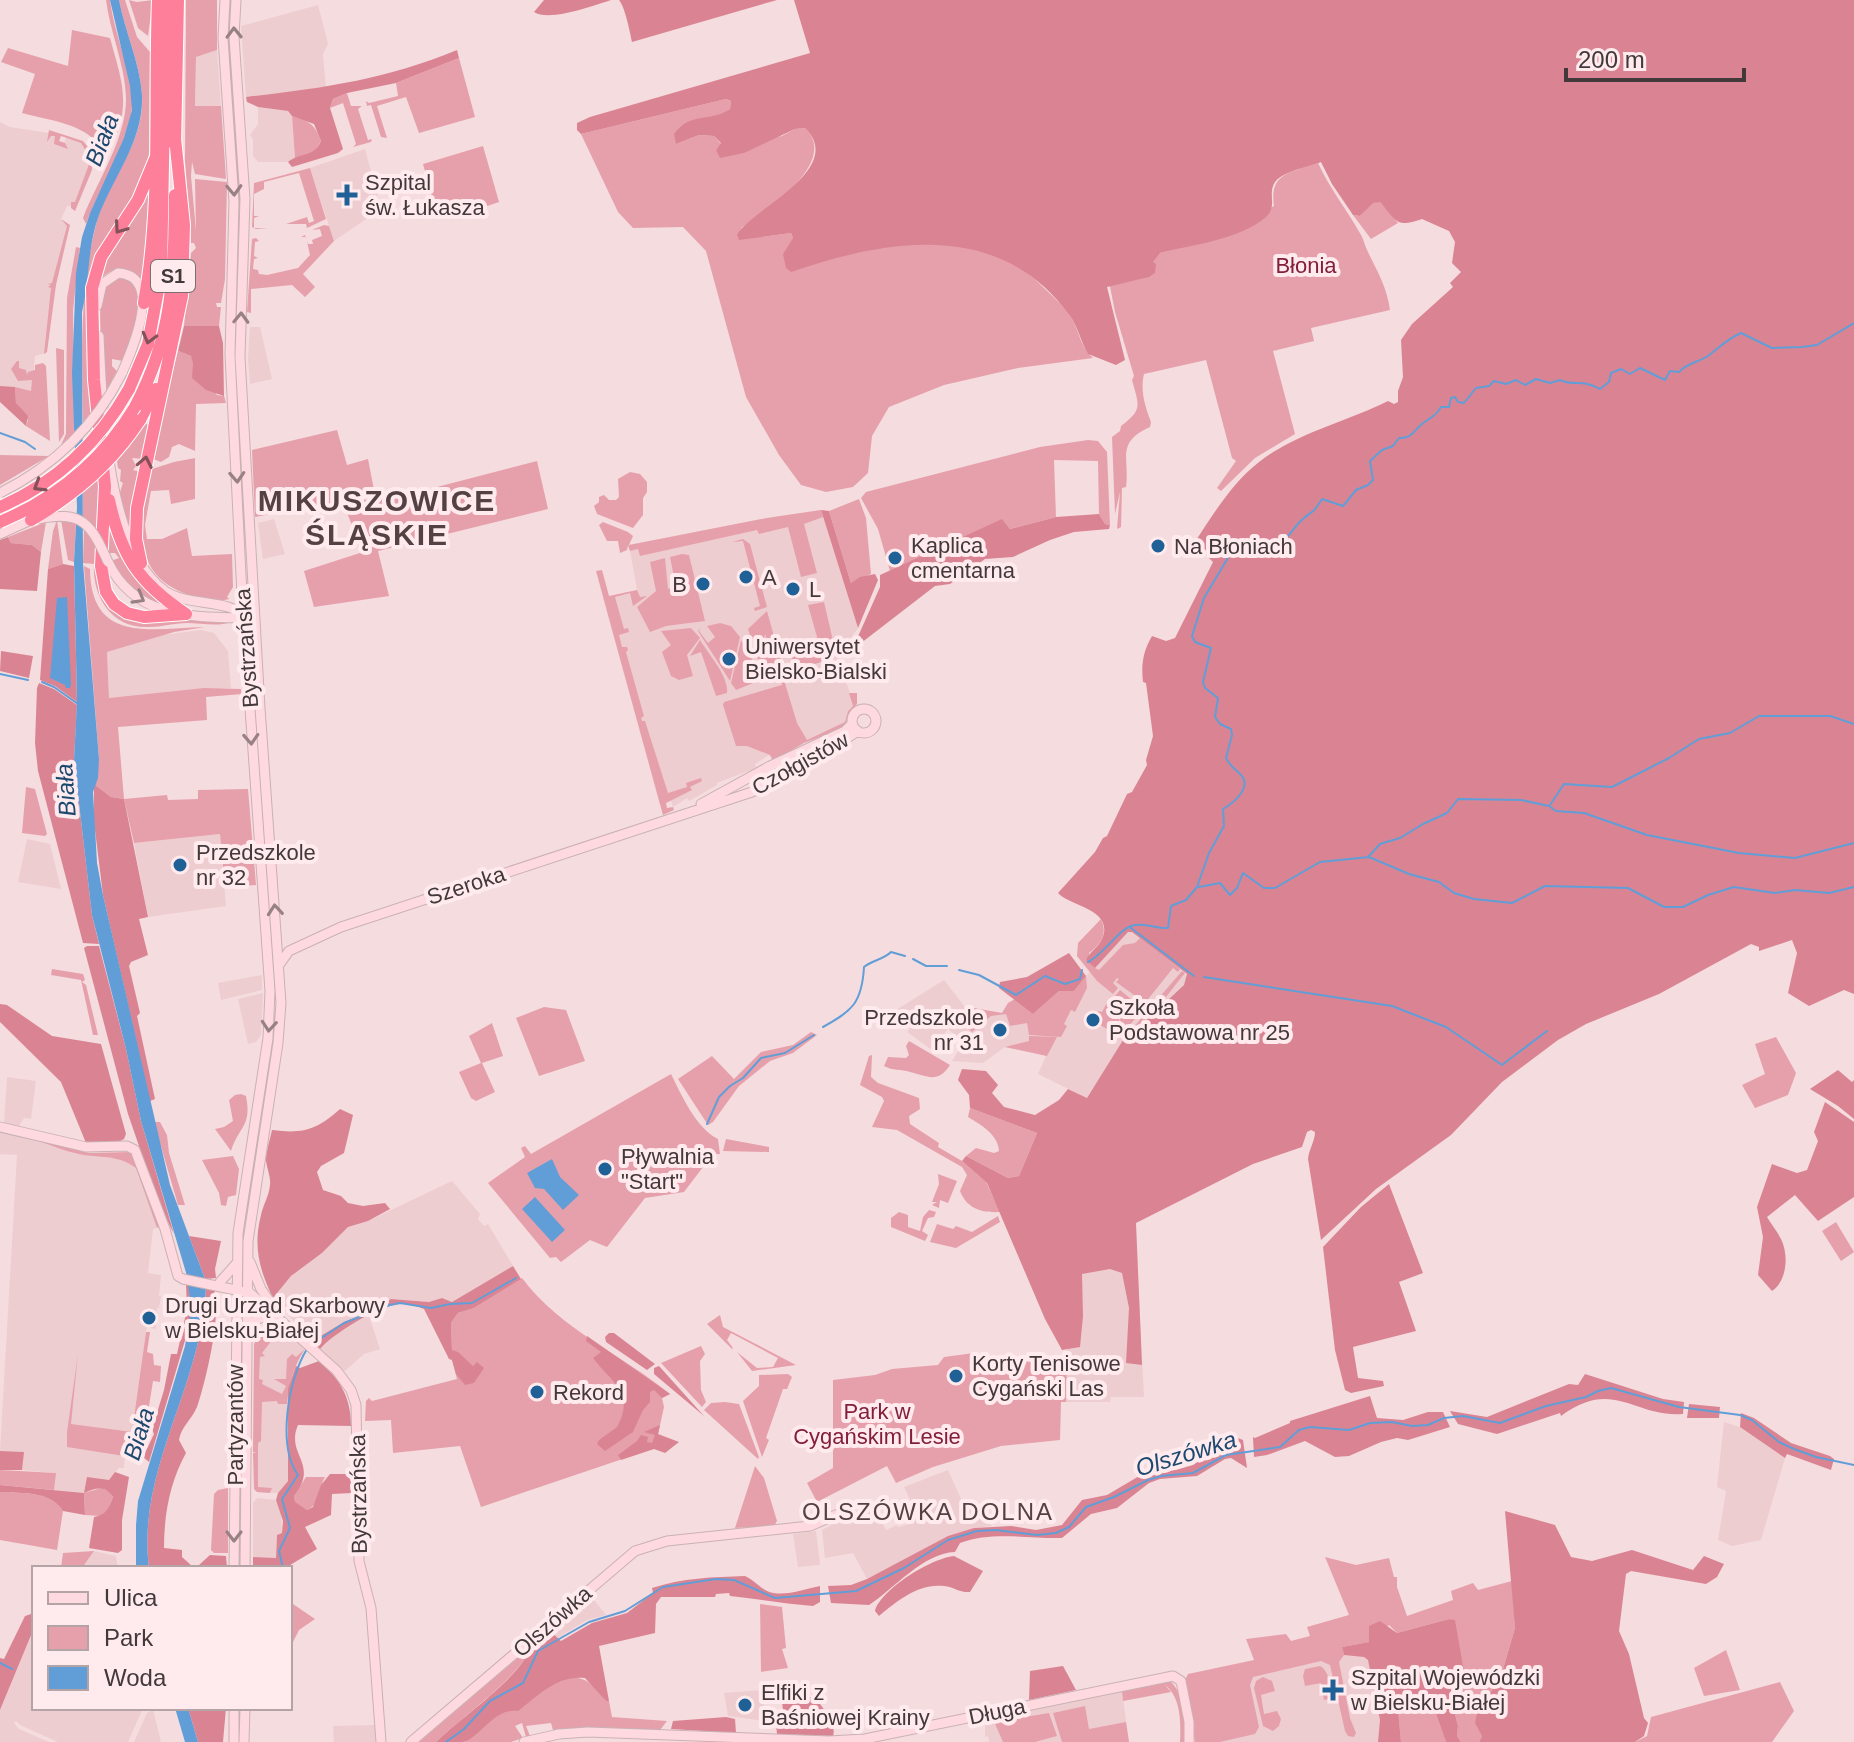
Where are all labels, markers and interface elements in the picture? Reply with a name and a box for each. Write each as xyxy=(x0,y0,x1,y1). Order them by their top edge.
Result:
one-way arrow xyxy=(226,26,243,39)
scale bar xyxy=(1566,32,1744,82)
text: 200 m xyxy=(1578,46,1645,73)
water label: Biała xyxy=(79,110,124,170)
place label: Szpital św. Łukasza xyxy=(365,170,486,220)
one-way arrow xyxy=(225,184,242,197)
marker: Szpital św. Łukasza xyxy=(336,184,358,206)
one-way arrow xyxy=(115,219,130,233)
park label: Błonia xyxy=(1275,253,1337,278)
road number: S1 xyxy=(151,260,195,292)
one-way arrow xyxy=(233,311,250,324)
one-way arrow xyxy=(142,330,158,344)
one-way arrow xyxy=(136,455,153,468)
one-way arrow xyxy=(228,471,245,484)
one-way arrow xyxy=(33,477,48,492)
district label: MIKUSZOWICE ŚLĄSKIE xyxy=(258,484,496,551)
place label: Kaplica cmentarna xyxy=(911,533,1016,583)
place label: Na Błoniach xyxy=(1174,534,1293,559)
marker: Na Błoniach xyxy=(1149,537,1167,555)
marker: Kaplica cmentarna xyxy=(886,549,904,567)
place label: A xyxy=(762,565,777,590)
marker: A xyxy=(737,568,755,586)
place label: B xyxy=(672,572,687,597)
marker: B xyxy=(694,575,712,593)
place label: L xyxy=(809,577,821,602)
marker: L xyxy=(784,580,802,598)
street label: Bystrzańska xyxy=(230,587,263,709)
one-way arrow xyxy=(130,588,145,604)
place label: Uniwersytet Bielsko-Bialski xyxy=(745,634,887,684)
marker: Uniwersytet Bielsko-Bialski xyxy=(720,650,738,668)
street label: Czołgistów xyxy=(748,727,853,800)
one-way arrow xyxy=(243,733,260,746)
water label: Biała xyxy=(50,762,81,818)
place label: Przedszkole nr 32 xyxy=(196,840,316,890)
marker: Przedszkole nr 32 xyxy=(171,856,189,874)
street label: Szeroka xyxy=(424,861,509,910)
one-way arrow xyxy=(267,903,284,916)
place label: Szkoła Podstawowa nr 25 xyxy=(1109,995,1290,1045)
place label: Przedszkole nr 31 xyxy=(864,1005,984,1055)
marker: Szkoła Podstawowa nr 25 xyxy=(1084,1011,1102,1029)
one-way arrow xyxy=(260,1020,277,1033)
marker: Przedszkole nr 31 xyxy=(991,1021,1009,1039)
place label: Pływalnia "Start" xyxy=(621,1144,715,1194)
marker: Pływalnia "Start" xyxy=(596,1160,614,1178)
place label: Drugi Urząd Skarbowy w Bielsku-Białej xyxy=(164,1293,385,1343)
marker: Drugi Urząd Skarbowy w Bielsku-Białej xyxy=(140,1309,158,1327)
place label: Korty Tenisowe Cygański Las xyxy=(972,1351,1121,1401)
street label: Partyzantów xyxy=(223,1364,248,1486)
marker: Korty Tenisowe Cygański Las xyxy=(947,1367,965,1385)
place label: Rekord xyxy=(553,1380,624,1405)
marker: Rekord xyxy=(528,1383,546,1401)
park label: Park w Cygańskim Lesie xyxy=(793,1399,961,1449)
water label: Biała xyxy=(118,1404,159,1463)
water label: Olszówka xyxy=(1132,1425,1240,1482)
street label: Bystrzańska xyxy=(345,1433,372,1554)
district label: OLSZÓWKA DOLNA xyxy=(802,1498,1054,1525)
one-way arrow xyxy=(226,1530,243,1543)
legend xyxy=(32,1566,292,1710)
street label: Olszówka xyxy=(508,1580,597,1662)
text: Ulica xyxy=(104,1584,158,1611)
text: Park xyxy=(104,1624,154,1651)
text: Woda xyxy=(104,1664,167,1691)
place label: Szpital Wojewódzki w Bielsku-Białej xyxy=(1350,1665,1540,1715)
marker: Szpital Wojewódzki w Bielsku-Białej xyxy=(1322,1679,1344,1701)
place label: Elfiki z Baśniowej Krainy xyxy=(761,1680,930,1730)
street label: Długa xyxy=(966,1693,1029,1730)
marker: Elfiki z Baśniowej Krainy xyxy=(736,1696,754,1714)

